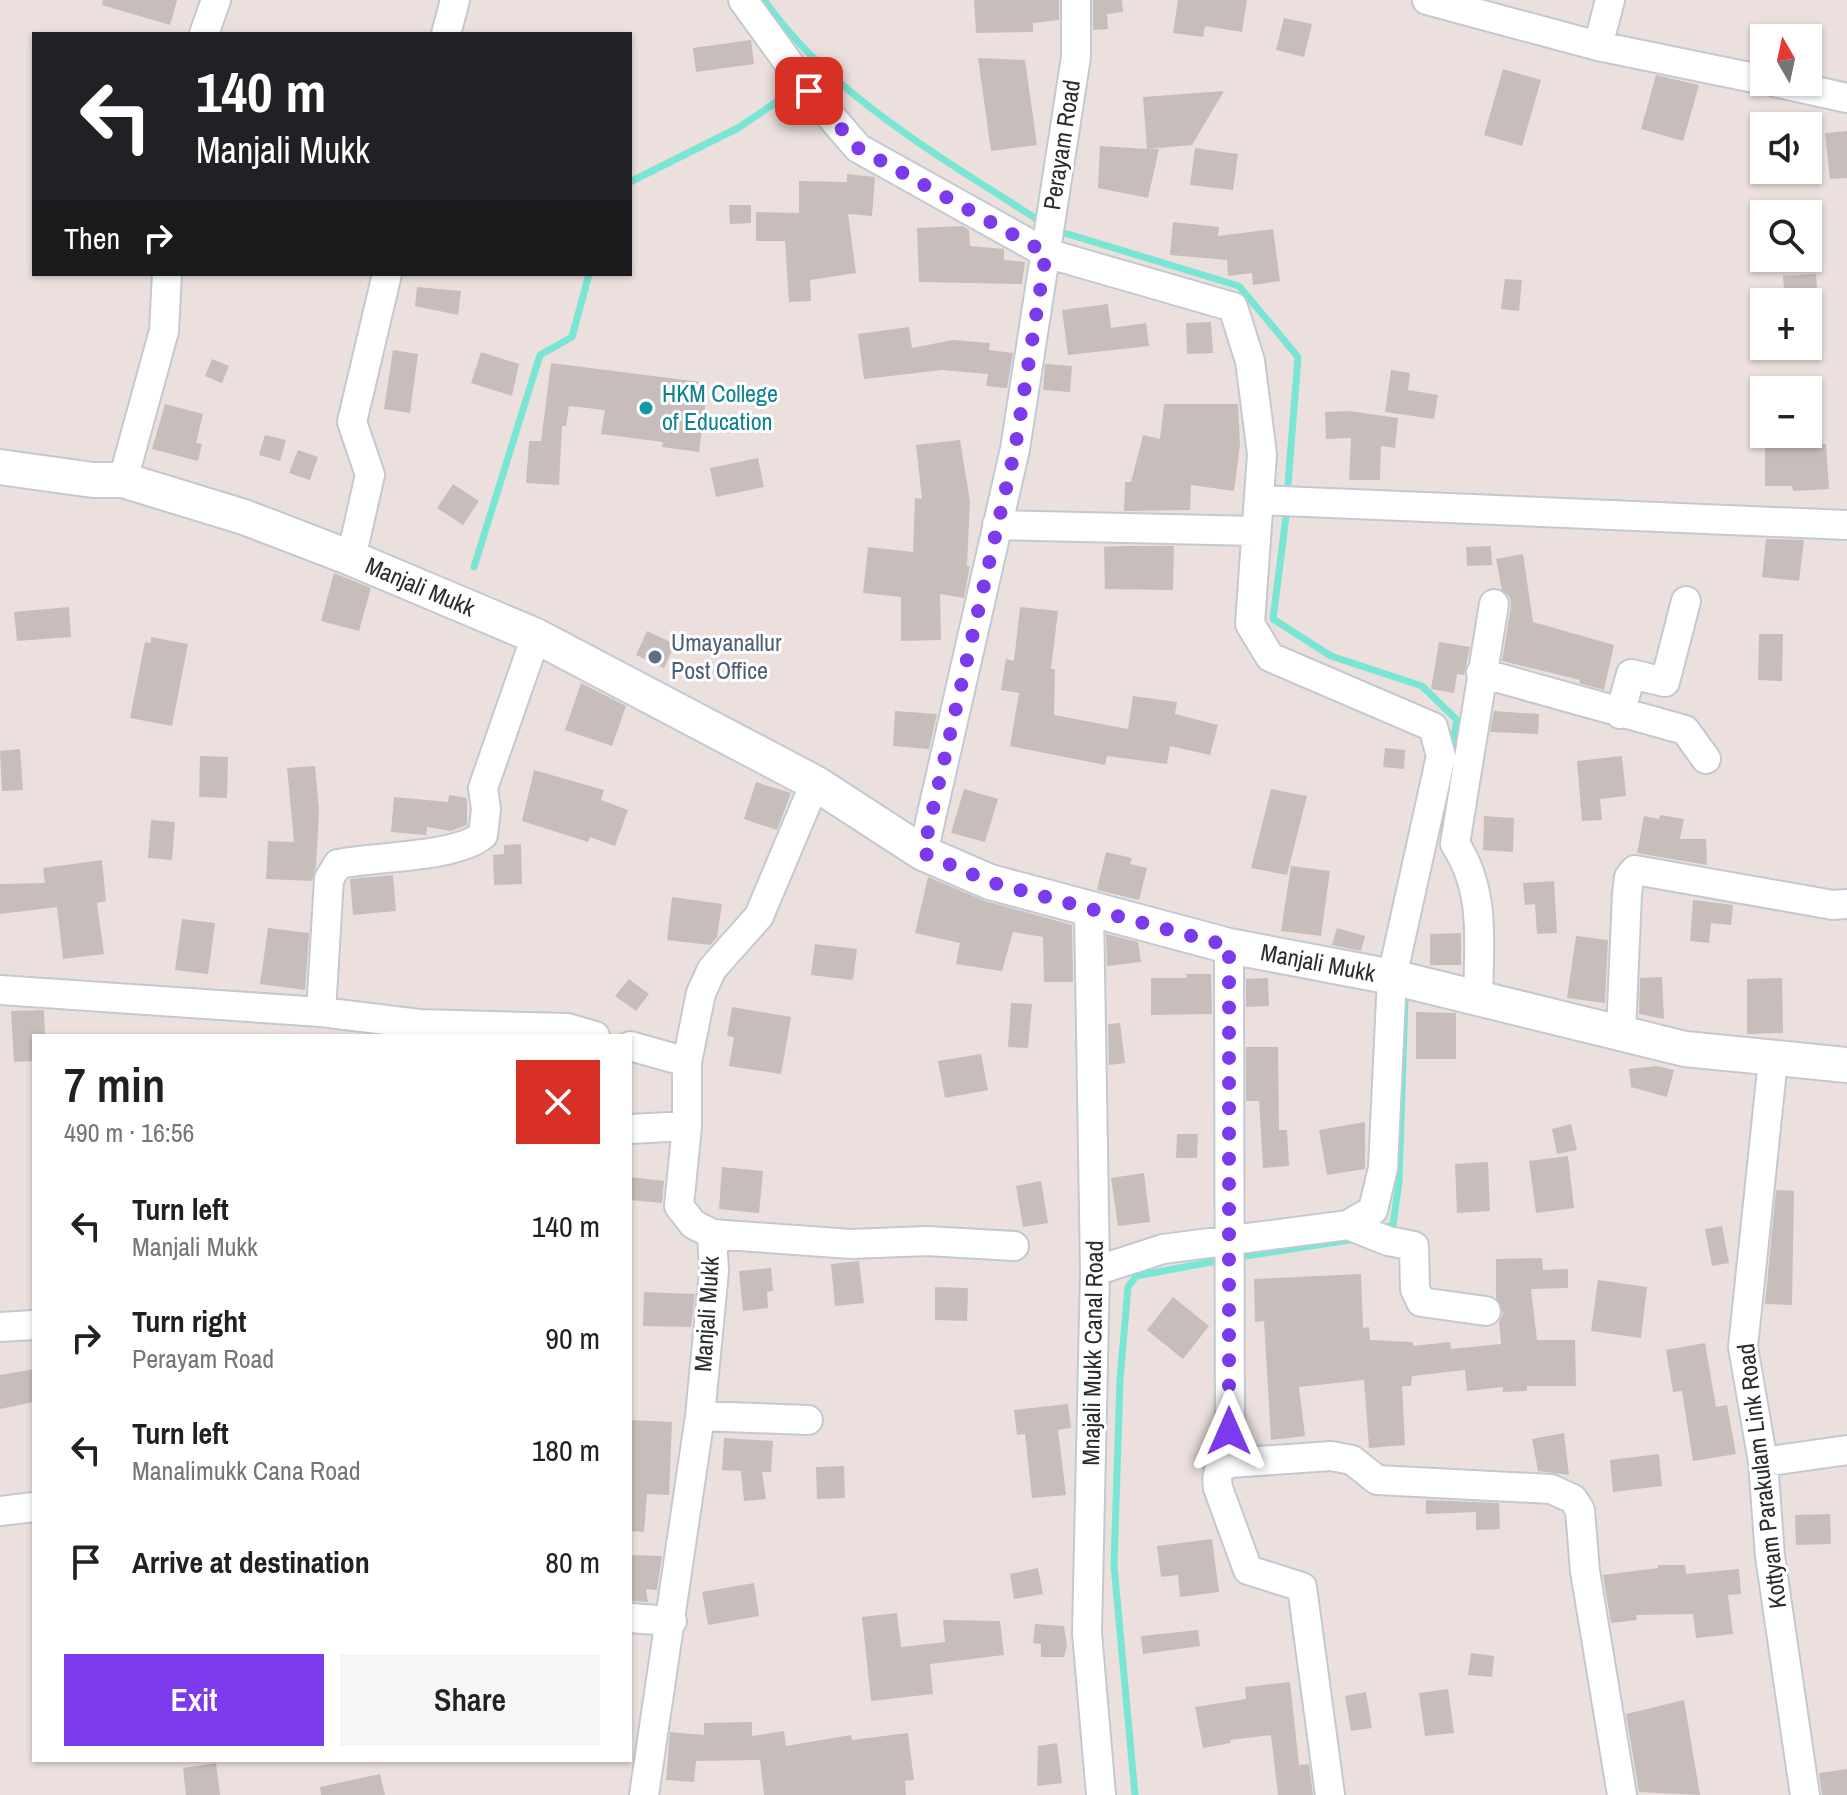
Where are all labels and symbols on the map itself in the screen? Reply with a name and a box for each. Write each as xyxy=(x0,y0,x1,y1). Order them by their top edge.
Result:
north arrow xyxy=(1750,24,1822,96)
pin xyxy=(775,57,843,125)
street label: Perayam Road xyxy=(1035,78,1087,212)
place label: HKM College of Education xyxy=(662,377,778,437)
marker: HKM College of Education xyxy=(637,399,655,417)
street label: Manjali Mukk xyxy=(361,549,480,624)
place label: Umayanallur Post Office xyxy=(671,626,782,686)
marker: Umayanallur Post Office xyxy=(646,648,664,666)
street label: Manjali Mukk xyxy=(1258,935,1378,989)
street label: Mnajali Mukk Canal Road xyxy=(1074,1240,1110,1466)
street label: Manjali Mukk xyxy=(686,1255,726,1373)
street label: Kottyam Parakulam Link Road xyxy=(1729,1342,1793,1611)
position arrow xyxy=(1187,1389,1271,1473)

